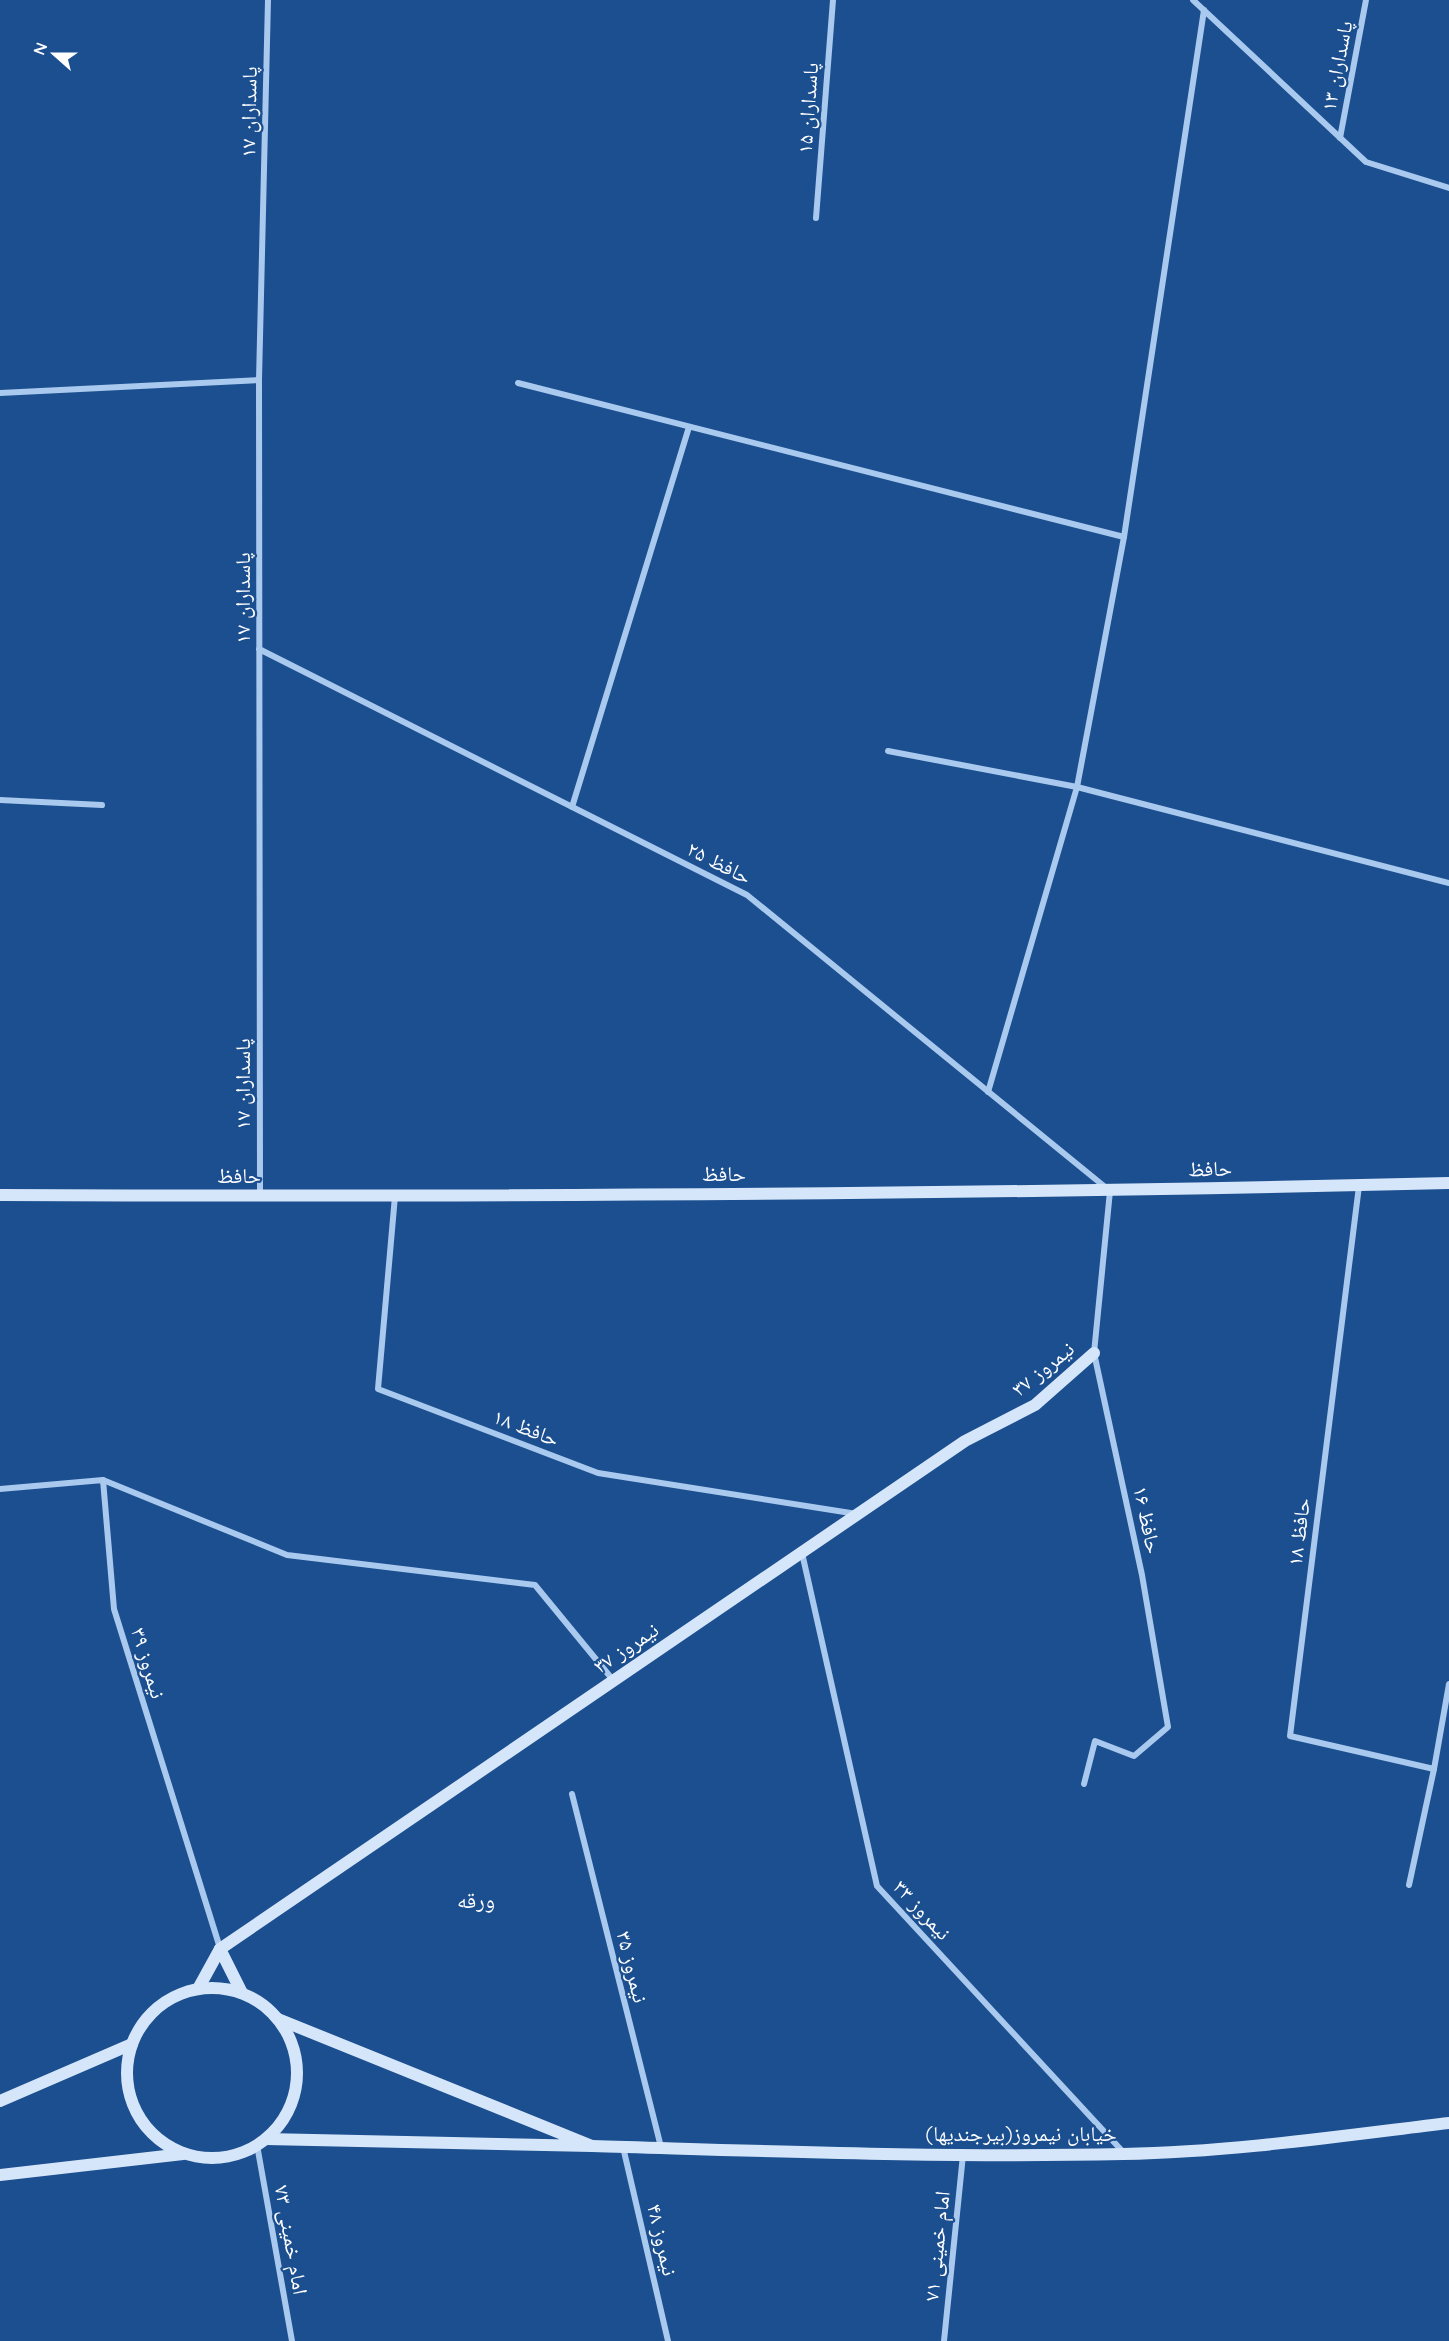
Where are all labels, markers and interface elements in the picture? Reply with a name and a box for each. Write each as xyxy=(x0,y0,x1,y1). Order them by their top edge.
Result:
street label: پاسداران ۱۳ xyxy=(1315,19,1358,113)
north arrow xyxy=(24,24,84,84)
text: N xyxy=(29,40,51,58)
street label: پاسداران ۱۵ xyxy=(791,61,823,154)
street label: پاسداران ۱۷ xyxy=(234,66,262,158)
street label: پاسداران ۱۷ xyxy=(229,552,255,644)
street label: حافظ ۲۵ xyxy=(683,835,756,889)
street label: پاسداران ۱۷ xyxy=(229,1038,255,1130)
street label: حافظ xyxy=(1188,1155,1232,1181)
street label: حافظ xyxy=(702,1160,746,1186)
street label: حافظ xyxy=(217,1162,261,1188)
street label: نیمروز ۳۷ xyxy=(1006,1335,1079,1401)
street label: حافظ ۱۸ xyxy=(490,1403,563,1451)
street label: حافظ ۱۶ xyxy=(1128,1484,1168,1556)
street label: حافظ ۱۸ xyxy=(1281,1496,1315,1567)
street label: نیمروز ۳۷ xyxy=(588,1616,663,1678)
street label: نیمروز ۳۹ xyxy=(126,1624,172,1701)
street label: نیمروز ۳۳ xyxy=(888,1874,957,1945)
district label: ورقه xyxy=(457,1886,495,1914)
street label: نیمروز ۳۵ xyxy=(612,1928,654,2005)
street label: خیابان نیمروز(بیرجندیها) xyxy=(925,2120,1117,2146)
street label: امام خمینی ۷۳ xyxy=(268,2183,314,2297)
street label: امام خمینی ۷۱ xyxy=(917,2190,957,2302)
street label: نیمروز ۴۸ xyxy=(642,2201,684,2278)

